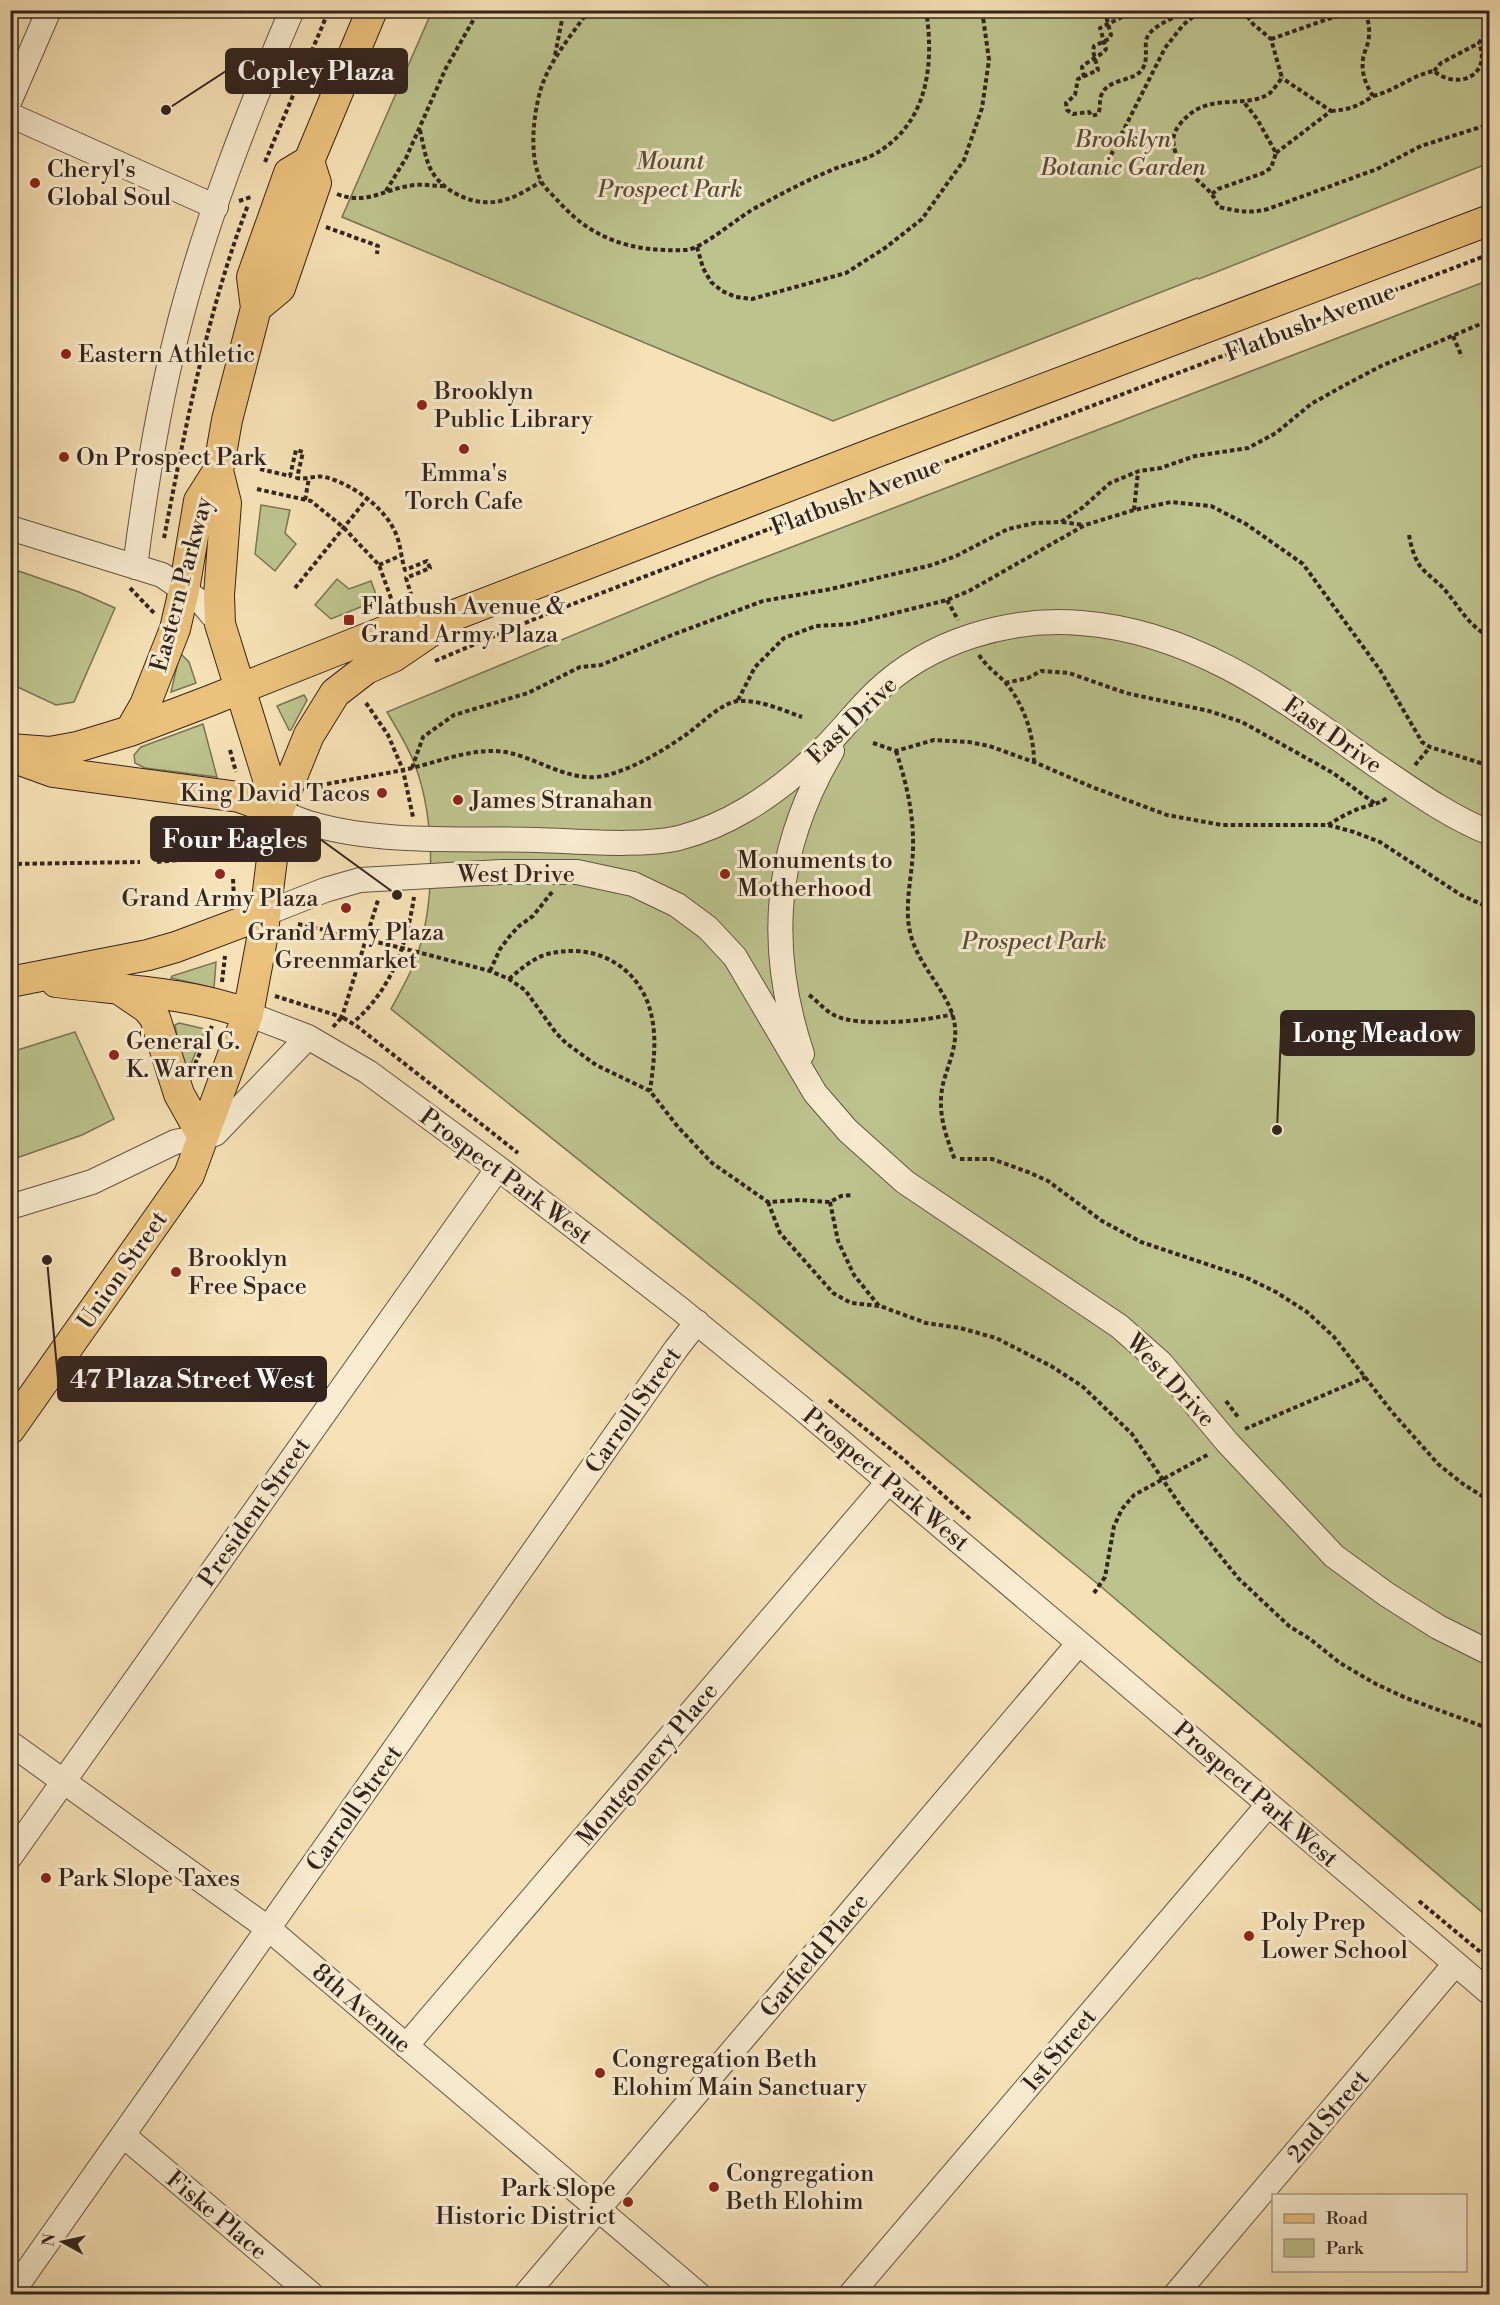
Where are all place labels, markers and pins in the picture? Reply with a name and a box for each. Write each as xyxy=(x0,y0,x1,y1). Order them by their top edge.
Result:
callout: Copley Plaza xyxy=(226,49,407,93)
place label: Cheryl's Global Soul xyxy=(47,155,171,213)
marker: Cheryl's Global Soul xyxy=(28,176,42,190)
place label: Eastern Athletic xyxy=(78,340,255,370)
marker: Eastern Athletic xyxy=(59,347,73,361)
place label: Brooklyn Public Library xyxy=(433,377,593,435)
marker: Brooklyn Public Library xyxy=(415,398,429,412)
marker: Emma's Torch Cafe xyxy=(457,442,471,456)
place label: On Prospect Park xyxy=(76,443,267,473)
marker: On Prospect Park xyxy=(57,450,71,464)
place label: Emma's Torch Cafe xyxy=(405,459,523,517)
place label: Flatbush Avenue & Grand Army Plaza xyxy=(361,592,565,650)
marker: Flatbush Avenue & Grand Army Plaza xyxy=(342,613,356,627)
place label: King David Tacos xyxy=(180,779,370,809)
marker: King David Tacos xyxy=(375,786,389,800)
place label: James Stranahan xyxy=(469,786,653,816)
marker: James Stranahan xyxy=(451,793,465,807)
callout: Four Eagles xyxy=(151,817,320,861)
place label: Monuments to Motherhood xyxy=(737,846,893,904)
marker: Grand Army Plaza xyxy=(213,867,227,881)
marker: Monuments to Motherhood xyxy=(718,867,732,881)
place label: Grand Army Plaza xyxy=(121,884,319,914)
marker: Grand Army Plaza Greenmarket xyxy=(339,901,353,915)
place label: Grand Army Plaza Greenmarket xyxy=(247,918,445,976)
callout: Long Meadow xyxy=(1281,1011,1474,1055)
place label: General G. K. Warren xyxy=(126,1027,240,1085)
marker: General G. K. Warren xyxy=(107,1048,121,1062)
place label: Brooklyn Free Space xyxy=(187,1244,307,1302)
marker: Brooklyn Free Space xyxy=(169,1265,183,1279)
callout: 47 Plaza Street West xyxy=(58,1357,326,1401)
place label: Park Slope Taxes xyxy=(58,1864,240,1894)
marker: Park Slope Taxes xyxy=(39,1871,53,1885)
place label: Poly Prep Lower School xyxy=(1261,1908,1408,1966)
marker: Poly Prep Lower School xyxy=(1242,1929,1256,1943)
place label: Congregation Beth Elohim Main Sanctuary xyxy=(612,2045,868,2103)
marker: Congregation Beth Elohim Main Sanctuary xyxy=(593,2066,607,2080)
place label: Congregation Beth Elohim xyxy=(725,2159,874,2217)
place label: Park Slope Historic District xyxy=(435,2174,617,2232)
marker: Congregation Beth Elohim xyxy=(707,2180,721,2194)
marker: Park Slope Historic District xyxy=(621,2195,635,2209)

